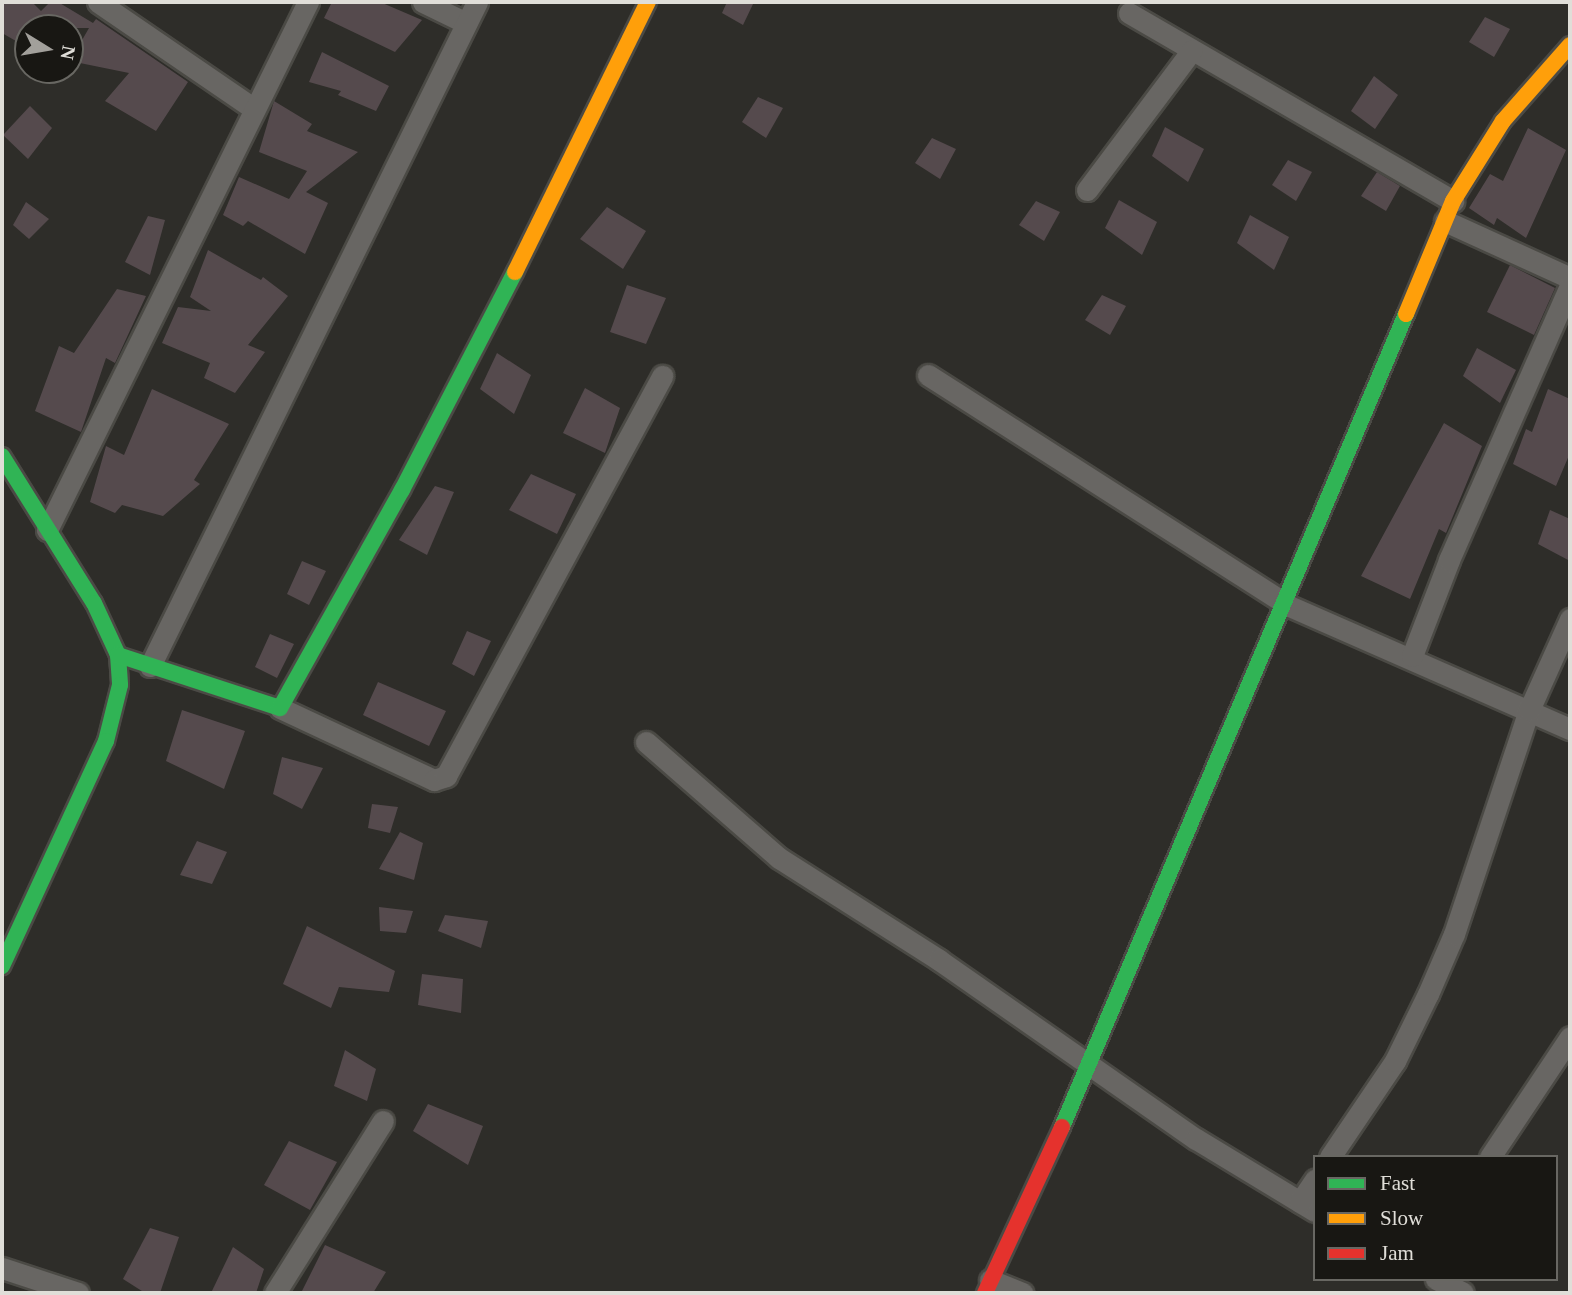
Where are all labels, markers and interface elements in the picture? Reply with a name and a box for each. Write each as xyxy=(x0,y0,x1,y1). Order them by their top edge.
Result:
north arrow xyxy=(14,14,84,84)
text: N xyxy=(57,44,80,61)
legend xyxy=(1313,1155,1558,1281)
text: Fast xyxy=(1380,1171,1415,1195)
text: Slow xyxy=(1380,1206,1423,1230)
text: Jam xyxy=(1380,1241,1414,1265)

